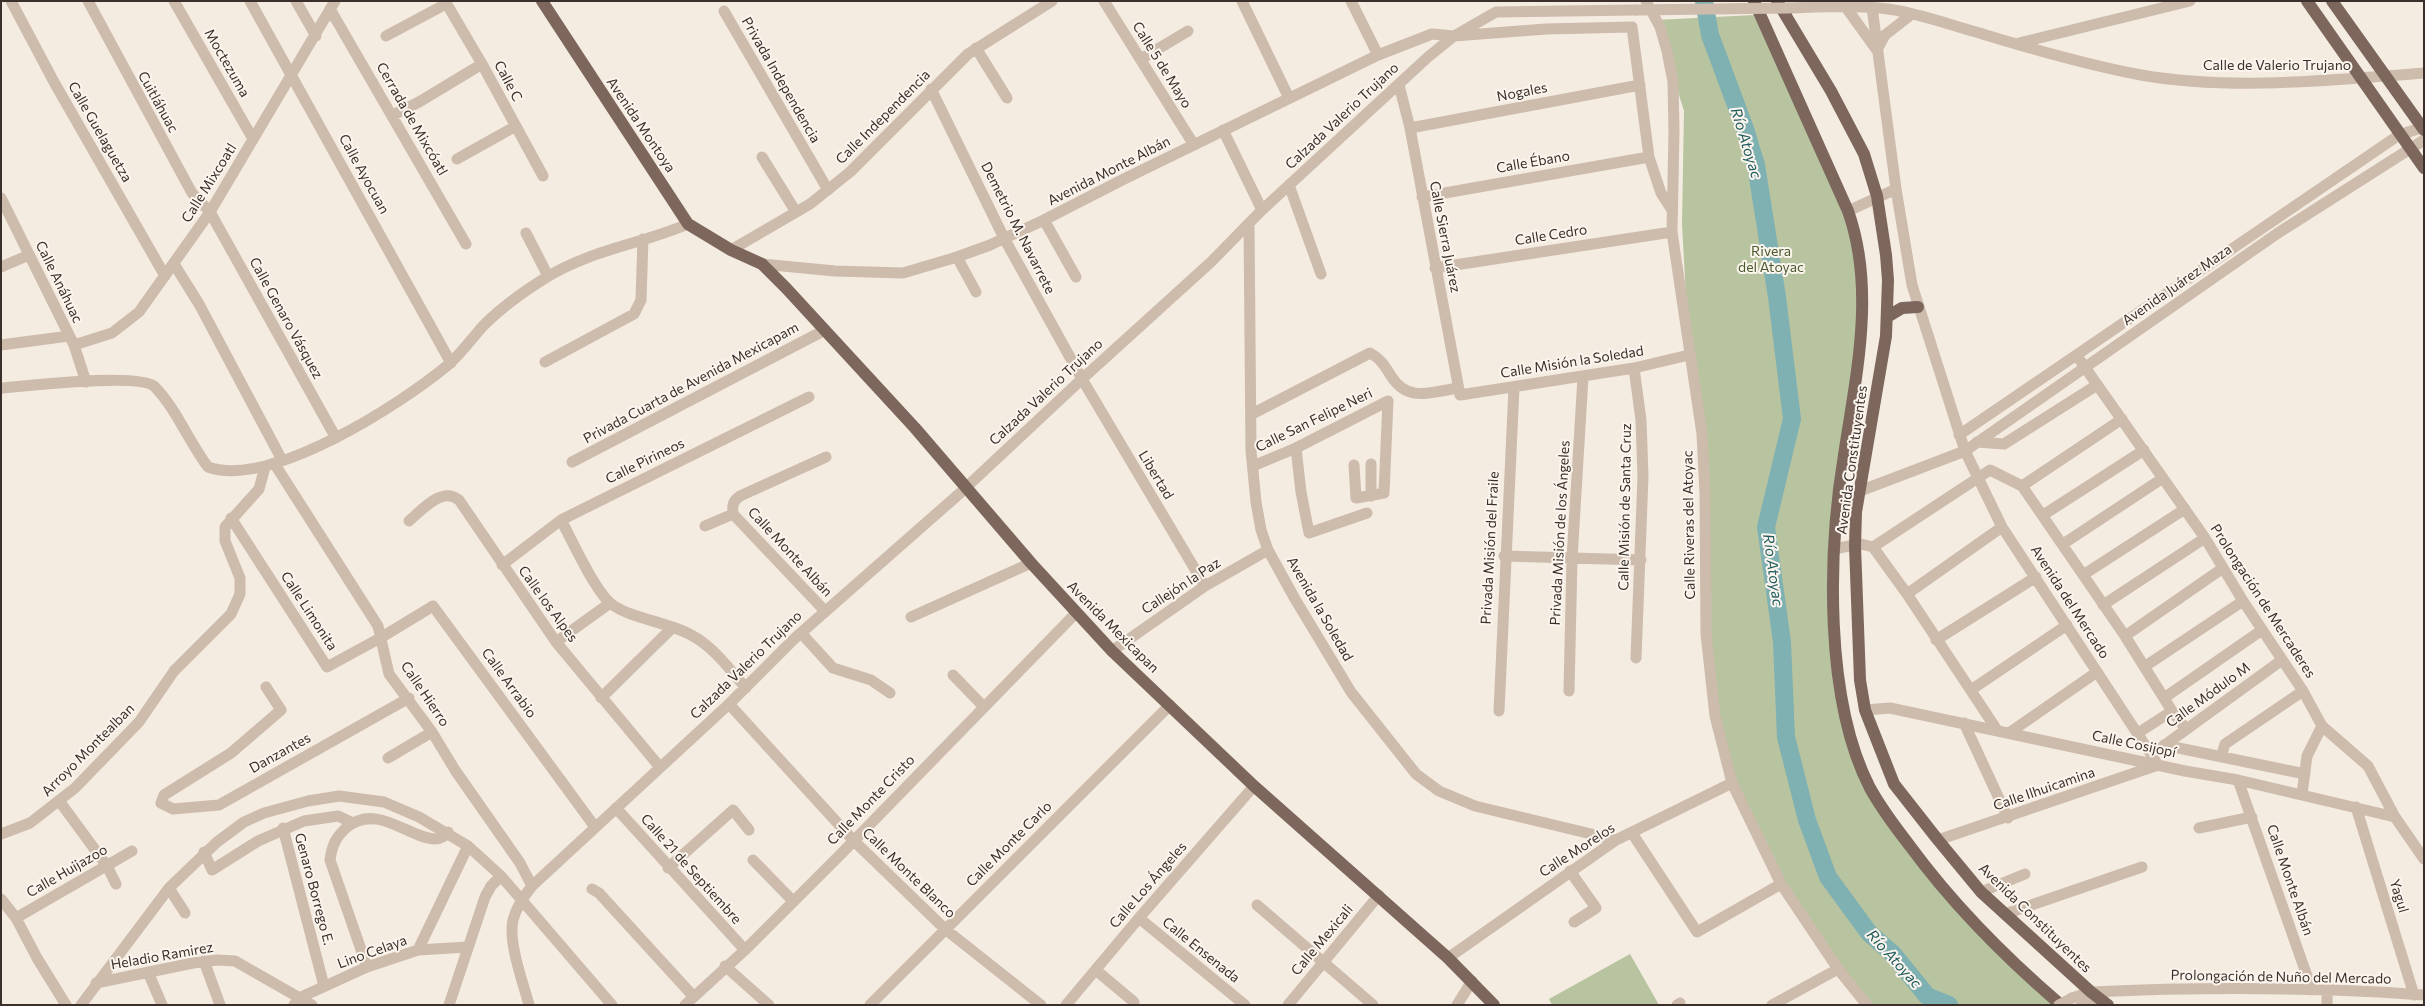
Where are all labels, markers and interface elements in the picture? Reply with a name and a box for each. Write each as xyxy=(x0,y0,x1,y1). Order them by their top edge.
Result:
street label: Privada Independencia xyxy=(738,14,824,146)
street label: Calle 5 de Mayo xyxy=(1129,19,1195,111)
street label: Moctezuma xyxy=(201,26,253,100)
street label: Calle de Valerio Trujano xyxy=(2203,57,2351,73)
street label: Calle C xyxy=(490,58,526,104)
street label: Calzada Valerio Trujano xyxy=(1282,59,1402,173)
street label: Cerrada de Mixcóatl xyxy=(373,60,451,178)
street label: Calle Independencia xyxy=(832,66,934,168)
street label: Cuitláhuac xyxy=(134,68,182,136)
street label: Avenida Montoya xyxy=(603,74,679,176)
street label: Calle Guelaguetza xyxy=(64,79,136,185)
street label: Nogales xyxy=(1495,79,1549,105)
water label: Río Atoyac xyxy=(1727,106,1765,180)
street label: Calle Ayocuan xyxy=(335,131,393,217)
street label: Avenida Monte Albán xyxy=(1045,133,1173,209)
street label: Calle Mixcoatl xyxy=(178,140,240,226)
street label: Calle Ébano xyxy=(1495,147,1571,177)
street label: Demetrio M. Navarrete xyxy=(977,159,1059,297)
street label: Calle Sierra Juárez xyxy=(1426,180,1464,294)
street label: Calle Cedro xyxy=(1514,221,1588,249)
street label: Calle Anáhuac xyxy=(32,238,86,326)
street label: Avenida Juárez Maza xyxy=(2119,241,2235,329)
park label: Rivera del Atoyac xyxy=(1738,243,1804,276)
street label: Calle Genaro Vásquez xyxy=(246,254,326,382)
street label: Privada Cuarta de Avenida Mexicapam xyxy=(580,319,802,447)
street label: Calzada Valerio Trujano xyxy=(986,335,1106,449)
street label: Calle Misión la Soledad xyxy=(1499,342,1645,382)
street label: Calle San Felipe Neri xyxy=(1253,384,1375,456)
street label: Avenida Constituyentes xyxy=(1833,384,1871,536)
street label: Calle Misión de Santa Cruz xyxy=(1615,423,1635,591)
street label: Calle Pirineos xyxy=(603,435,687,487)
street label: Privada Misión de los Ángeles xyxy=(1547,440,1573,626)
street label: Libertad xyxy=(1135,448,1177,502)
street label: Calle Riveras del Atoyac xyxy=(1679,450,1699,600)
street label: Privada Misión del Fraile xyxy=(1478,471,1502,625)
street label: Calle Monte Albán xyxy=(744,504,836,600)
street label: Prolongación de Mercaderes xyxy=(2207,521,2319,681)
water label: Río Atoyac xyxy=(1759,533,1787,607)
street label: Avenida del Mercado xyxy=(2027,542,2113,662)
street label: Callejón la Paz xyxy=(1138,554,1224,618)
street label: Avenida la Soledad xyxy=(1283,554,1357,664)
street label: Calle los Alpes xyxy=(515,563,581,645)
street label: Calle Limonita xyxy=(277,568,341,654)
street label: Avenida Mexicapan xyxy=(1064,578,1162,676)
street label: Calzada Valerio Trujano xyxy=(687,607,805,723)
street label: Calle Arrabio xyxy=(478,645,540,721)
street label: Calle Hierro xyxy=(397,658,453,730)
street label: Calle Módulo M xyxy=(2163,659,2253,731)
street label: Arroyo Montealban xyxy=(38,700,138,800)
street label: Calle Cosijopí xyxy=(2090,727,2178,761)
street label: Danzantes xyxy=(246,729,314,777)
street label: Calle Monte Cristo xyxy=(824,751,918,849)
street label: Calle Ilhuicamina xyxy=(1991,764,2097,814)
street label: Calle Monte Carlo xyxy=(963,798,1055,890)
street label: Calle 21 de Septiembre xyxy=(637,810,745,928)
street label: Calle Morelos xyxy=(1536,819,1618,881)
street label: Calle Monte Albán xyxy=(2263,822,2317,938)
street label: Calle Monte Blanco xyxy=(859,824,959,922)
street label: Genaro Borrego E. xyxy=(291,831,337,947)
street label: Calle Los Ángeles xyxy=(1106,838,1190,932)
street label: Calle Huijazoo xyxy=(24,841,110,901)
street label: Avenida Constituyentes xyxy=(1975,860,2095,976)
street label: Yagul xyxy=(2386,877,2412,915)
street label: Calle Mexicali xyxy=(1288,901,1356,979)
street label: Calle Ensenada xyxy=(1159,914,1243,986)
water label: Río Atoyac xyxy=(1863,926,1925,992)
street label: Lino Celaya xyxy=(335,932,409,972)
street label: Heladio Ramirez xyxy=(110,939,214,973)
street label: Prolongación de Nuño del Mercado xyxy=(2170,967,2392,987)

